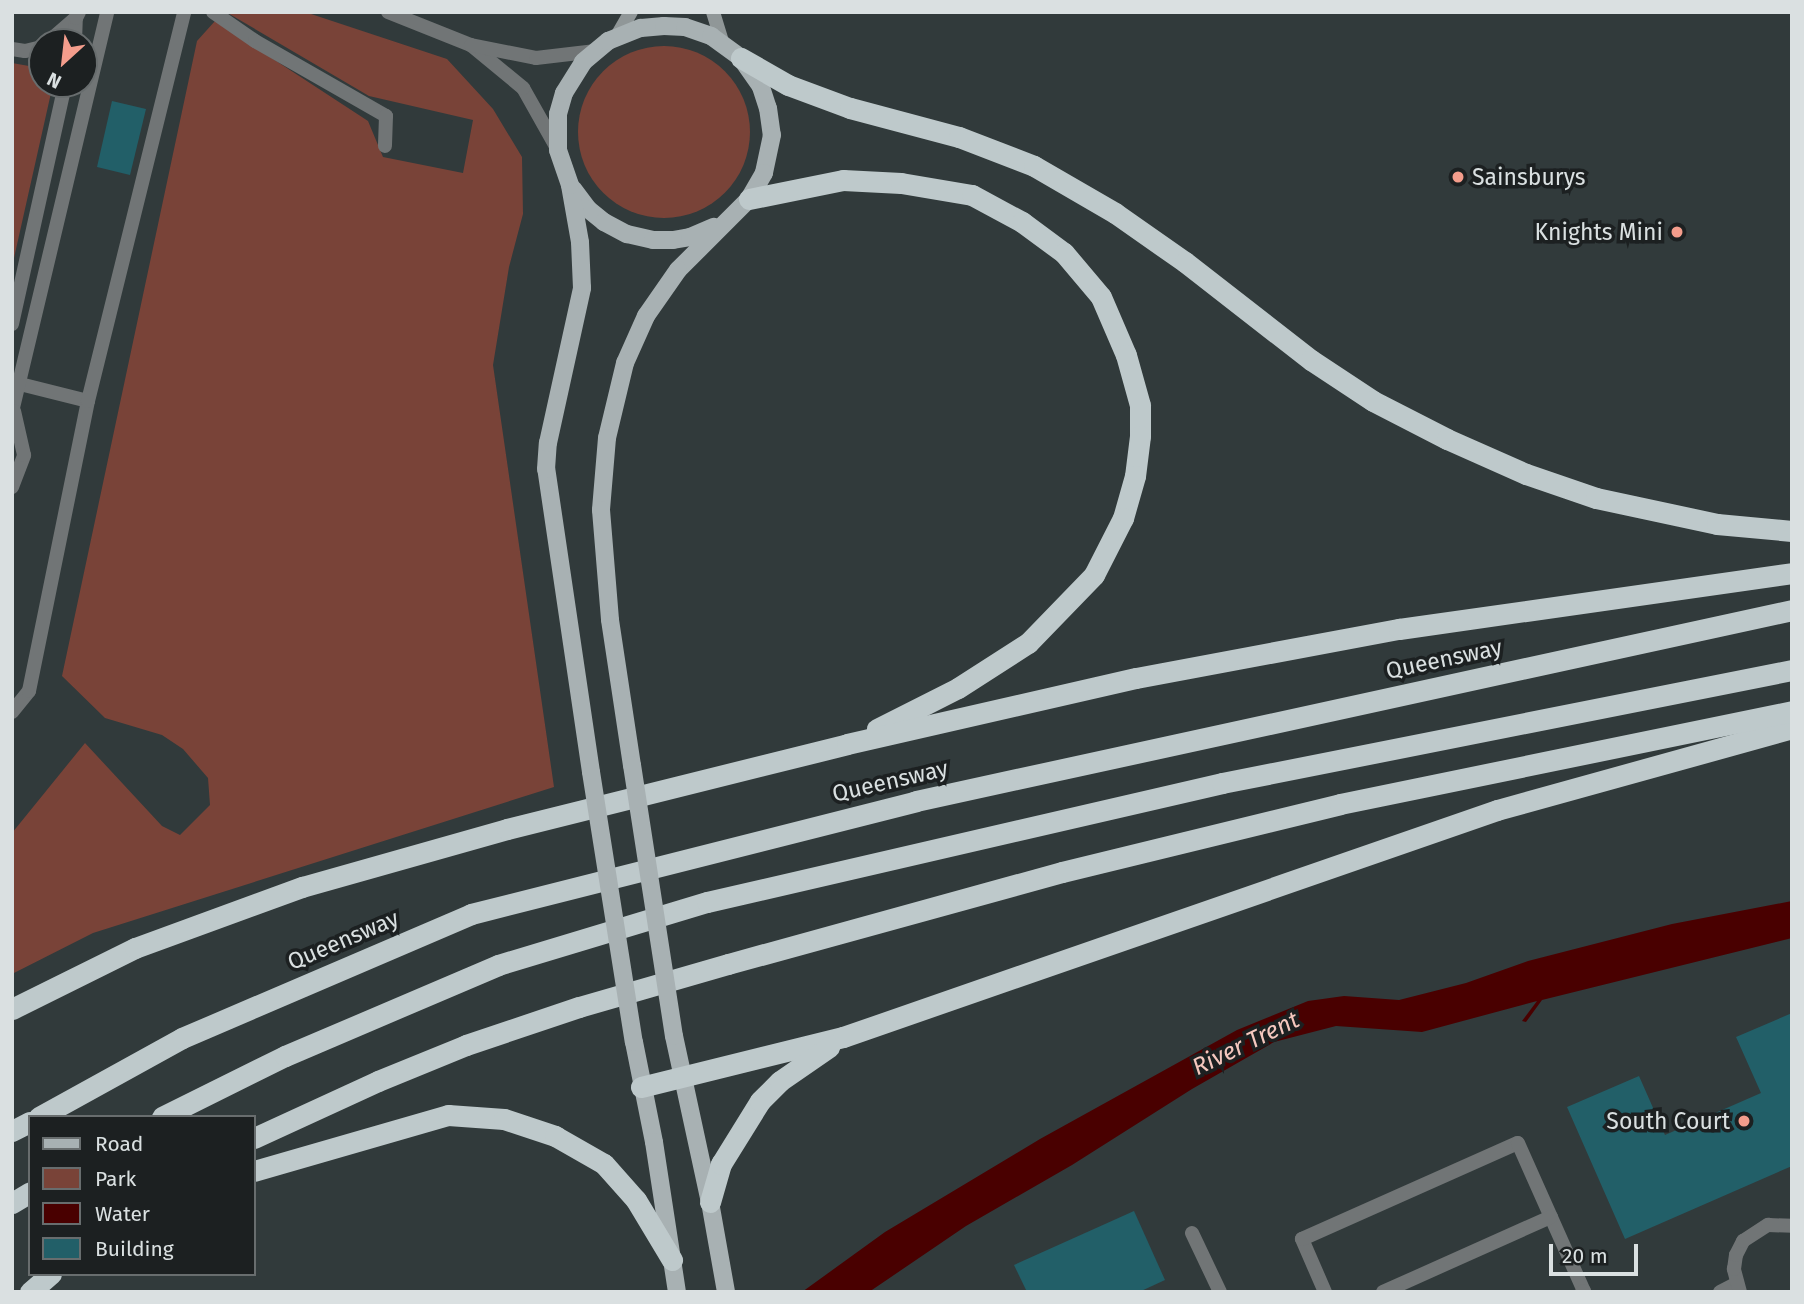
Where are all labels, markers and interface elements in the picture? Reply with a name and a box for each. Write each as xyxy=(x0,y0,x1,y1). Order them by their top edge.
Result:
north arrow xyxy=(28,28,98,98)
text: N xyxy=(43,67,65,93)
place label: Sainsburys xyxy=(1472,163,1586,191)
marker: Sainsburys xyxy=(1450,169,1466,185)
place label: Knights Mini xyxy=(1535,218,1663,246)
marker: Knights Mini xyxy=(1669,224,1685,240)
street label: Queensway xyxy=(1383,633,1505,685)
street label: Queensway xyxy=(829,754,951,808)
street label: Queensway xyxy=(283,904,403,976)
water label: River Trent xyxy=(1188,1006,1304,1082)
place label: South Court xyxy=(1606,1107,1730,1135)
marker: South Court xyxy=(1736,1113,1752,1129)
legend xyxy=(28,1115,256,1276)
text: Road xyxy=(95,1131,143,1157)
text: Park xyxy=(95,1166,136,1192)
text: Water xyxy=(95,1201,150,1227)
scale bar xyxy=(1552,1230,1641,1274)
text: Building xyxy=(95,1236,174,1262)
text: 20 m xyxy=(1562,1243,1608,1269)

